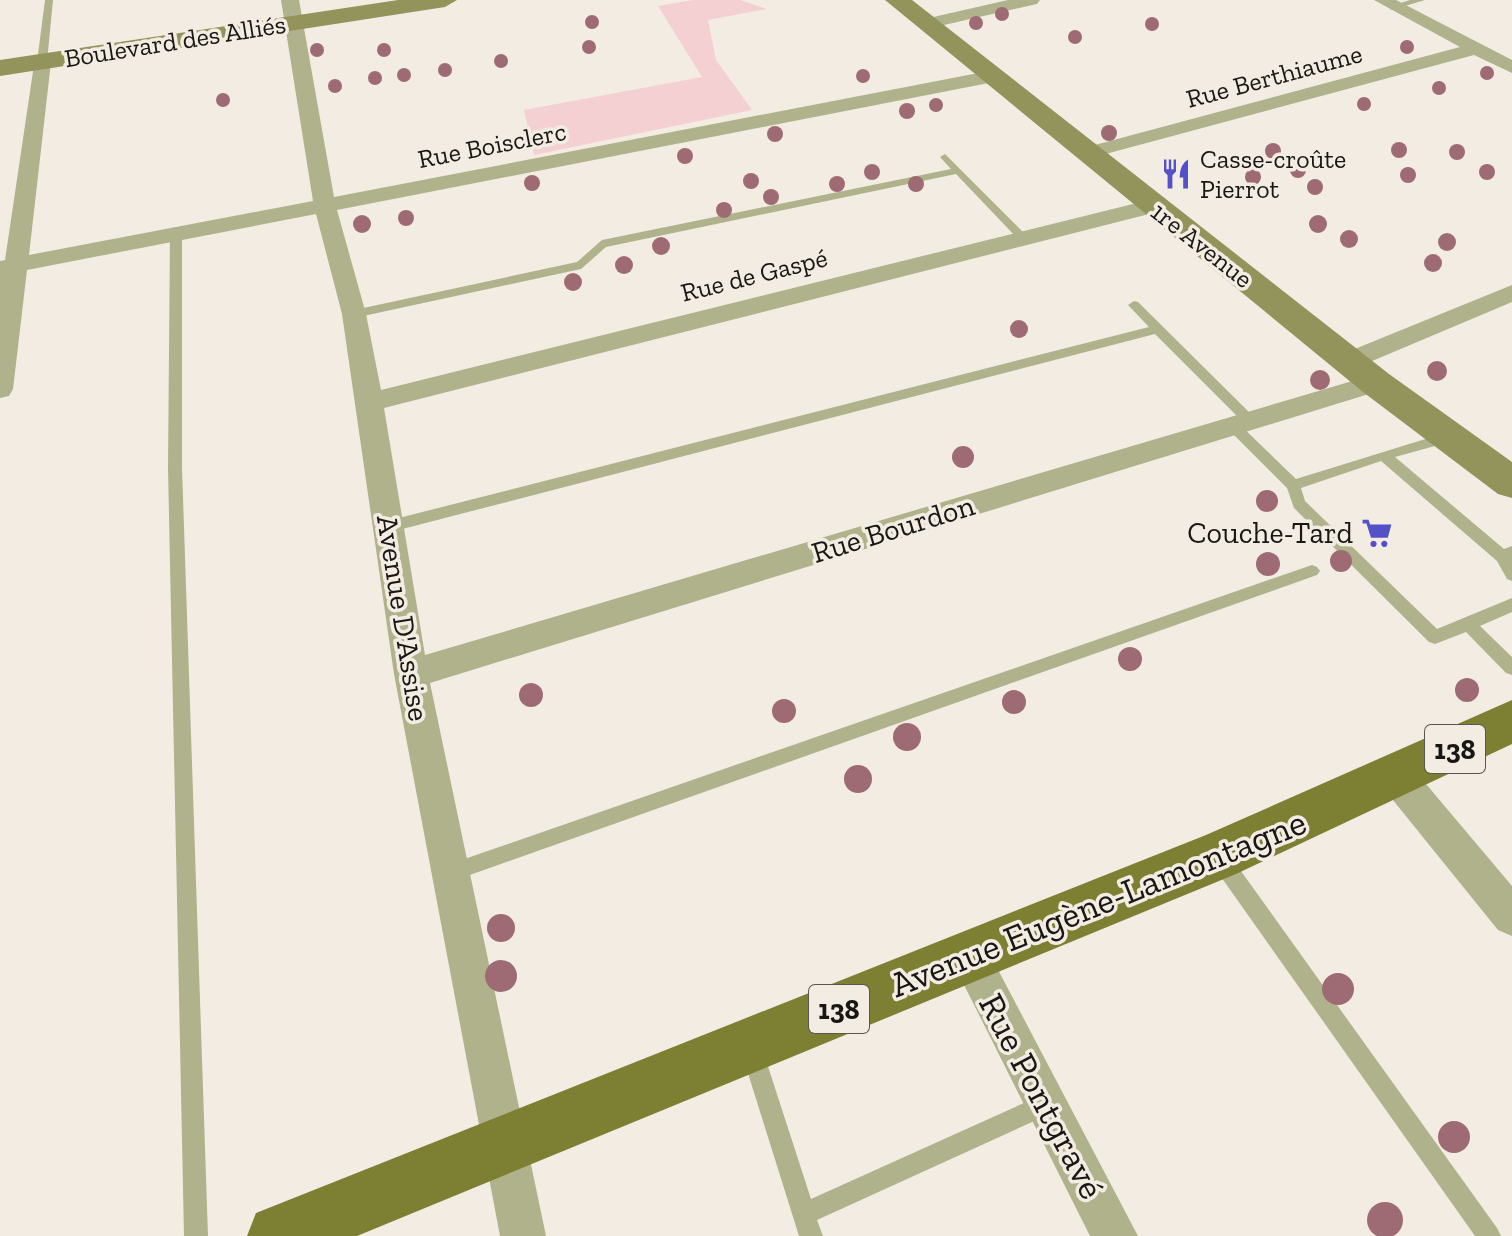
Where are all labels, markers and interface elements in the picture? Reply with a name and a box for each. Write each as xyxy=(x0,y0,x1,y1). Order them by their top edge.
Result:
street label: Boulevard des Alliés xyxy=(62,8,288,74)
street label: Rue Berthiaume xyxy=(1182,37,1366,115)
street label: Rue Boisclerc xyxy=(415,115,569,175)
place label: Casse-croûte Pierrot xyxy=(1200,143,1346,205)
restaurant icon: Casse-croûte Pierrot xyxy=(1159,157,1193,191)
street label: 1re Avenue xyxy=(1145,195,1259,295)
street label: Rue de Gaspé xyxy=(678,241,830,309)
street label: Rue Bourdon xyxy=(807,487,979,571)
street label: Avenue D'Assise xyxy=(369,512,437,724)
place label: Couche-Tard xyxy=(1187,515,1354,551)
supermarket icon: Couche-Tard xyxy=(1360,516,1394,550)
road number: 138 xyxy=(1425,725,1485,773)
street label: Avenue Eugène-Lamontagne xyxy=(884,800,1312,1006)
road number: 138 xyxy=(809,985,869,1033)
street label: Rue Pontgravé xyxy=(970,986,1114,1206)

